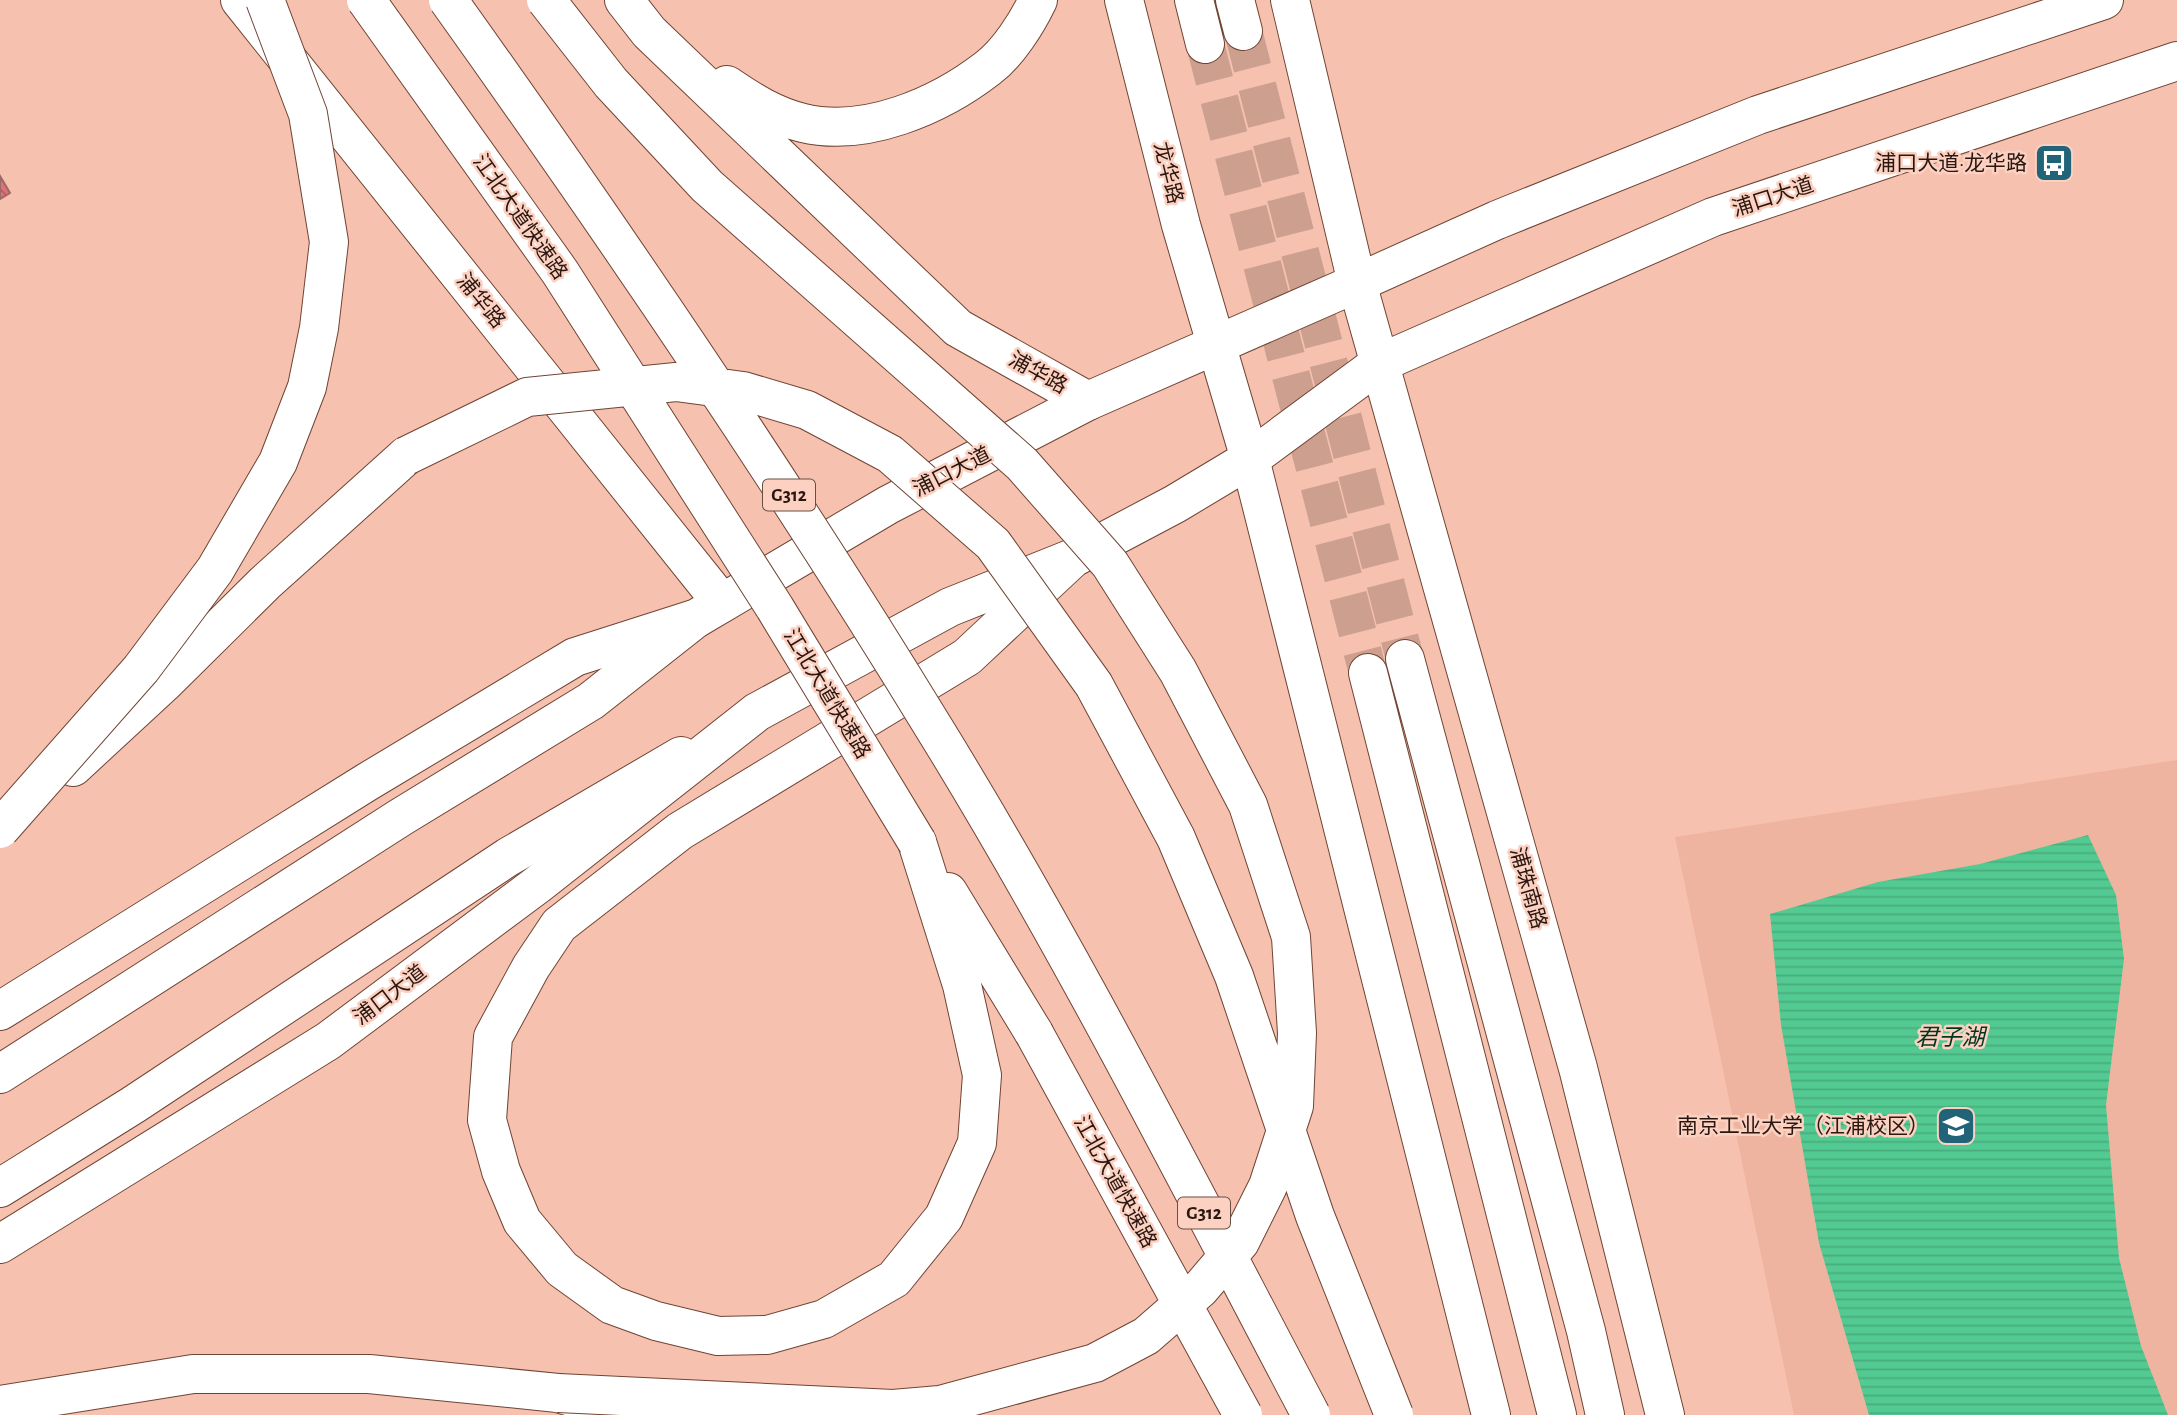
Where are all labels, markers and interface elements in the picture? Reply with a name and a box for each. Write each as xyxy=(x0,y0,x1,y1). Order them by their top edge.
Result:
street label: 龙华路 xyxy=(1150,140,1187,206)
bus stop icon: 浦口大道·龙华路 xyxy=(2033,142,2075,184)
street label: 江北大道快速路 xyxy=(469,150,572,283)
place label: 浦口大道·龙华路 xyxy=(1875,152,2027,174)
street label: 浦口大道 xyxy=(1730,173,1816,220)
street label: 浦华路 xyxy=(453,269,510,332)
street label: 浦华路 xyxy=(1005,348,1071,397)
street label: 浦口大道 xyxy=(909,443,994,500)
road number: G312 xyxy=(763,480,815,510)
street label: 江北大道快速路 xyxy=(780,625,875,762)
street label: 浦珠南路 xyxy=(1506,844,1551,931)
street label: 浦口大道 xyxy=(350,961,430,1029)
water label: 君子湖 xyxy=(1916,1025,1988,1050)
school or university icon: 南京工业大学（江浦校区） xyxy=(1935,1105,1977,1147)
street label: 江北大道快速路 xyxy=(1070,1112,1161,1251)
place label: 南京工业大学（江浦校区） xyxy=(1677,1115,1929,1137)
road number: G312 xyxy=(1178,1198,1230,1228)

